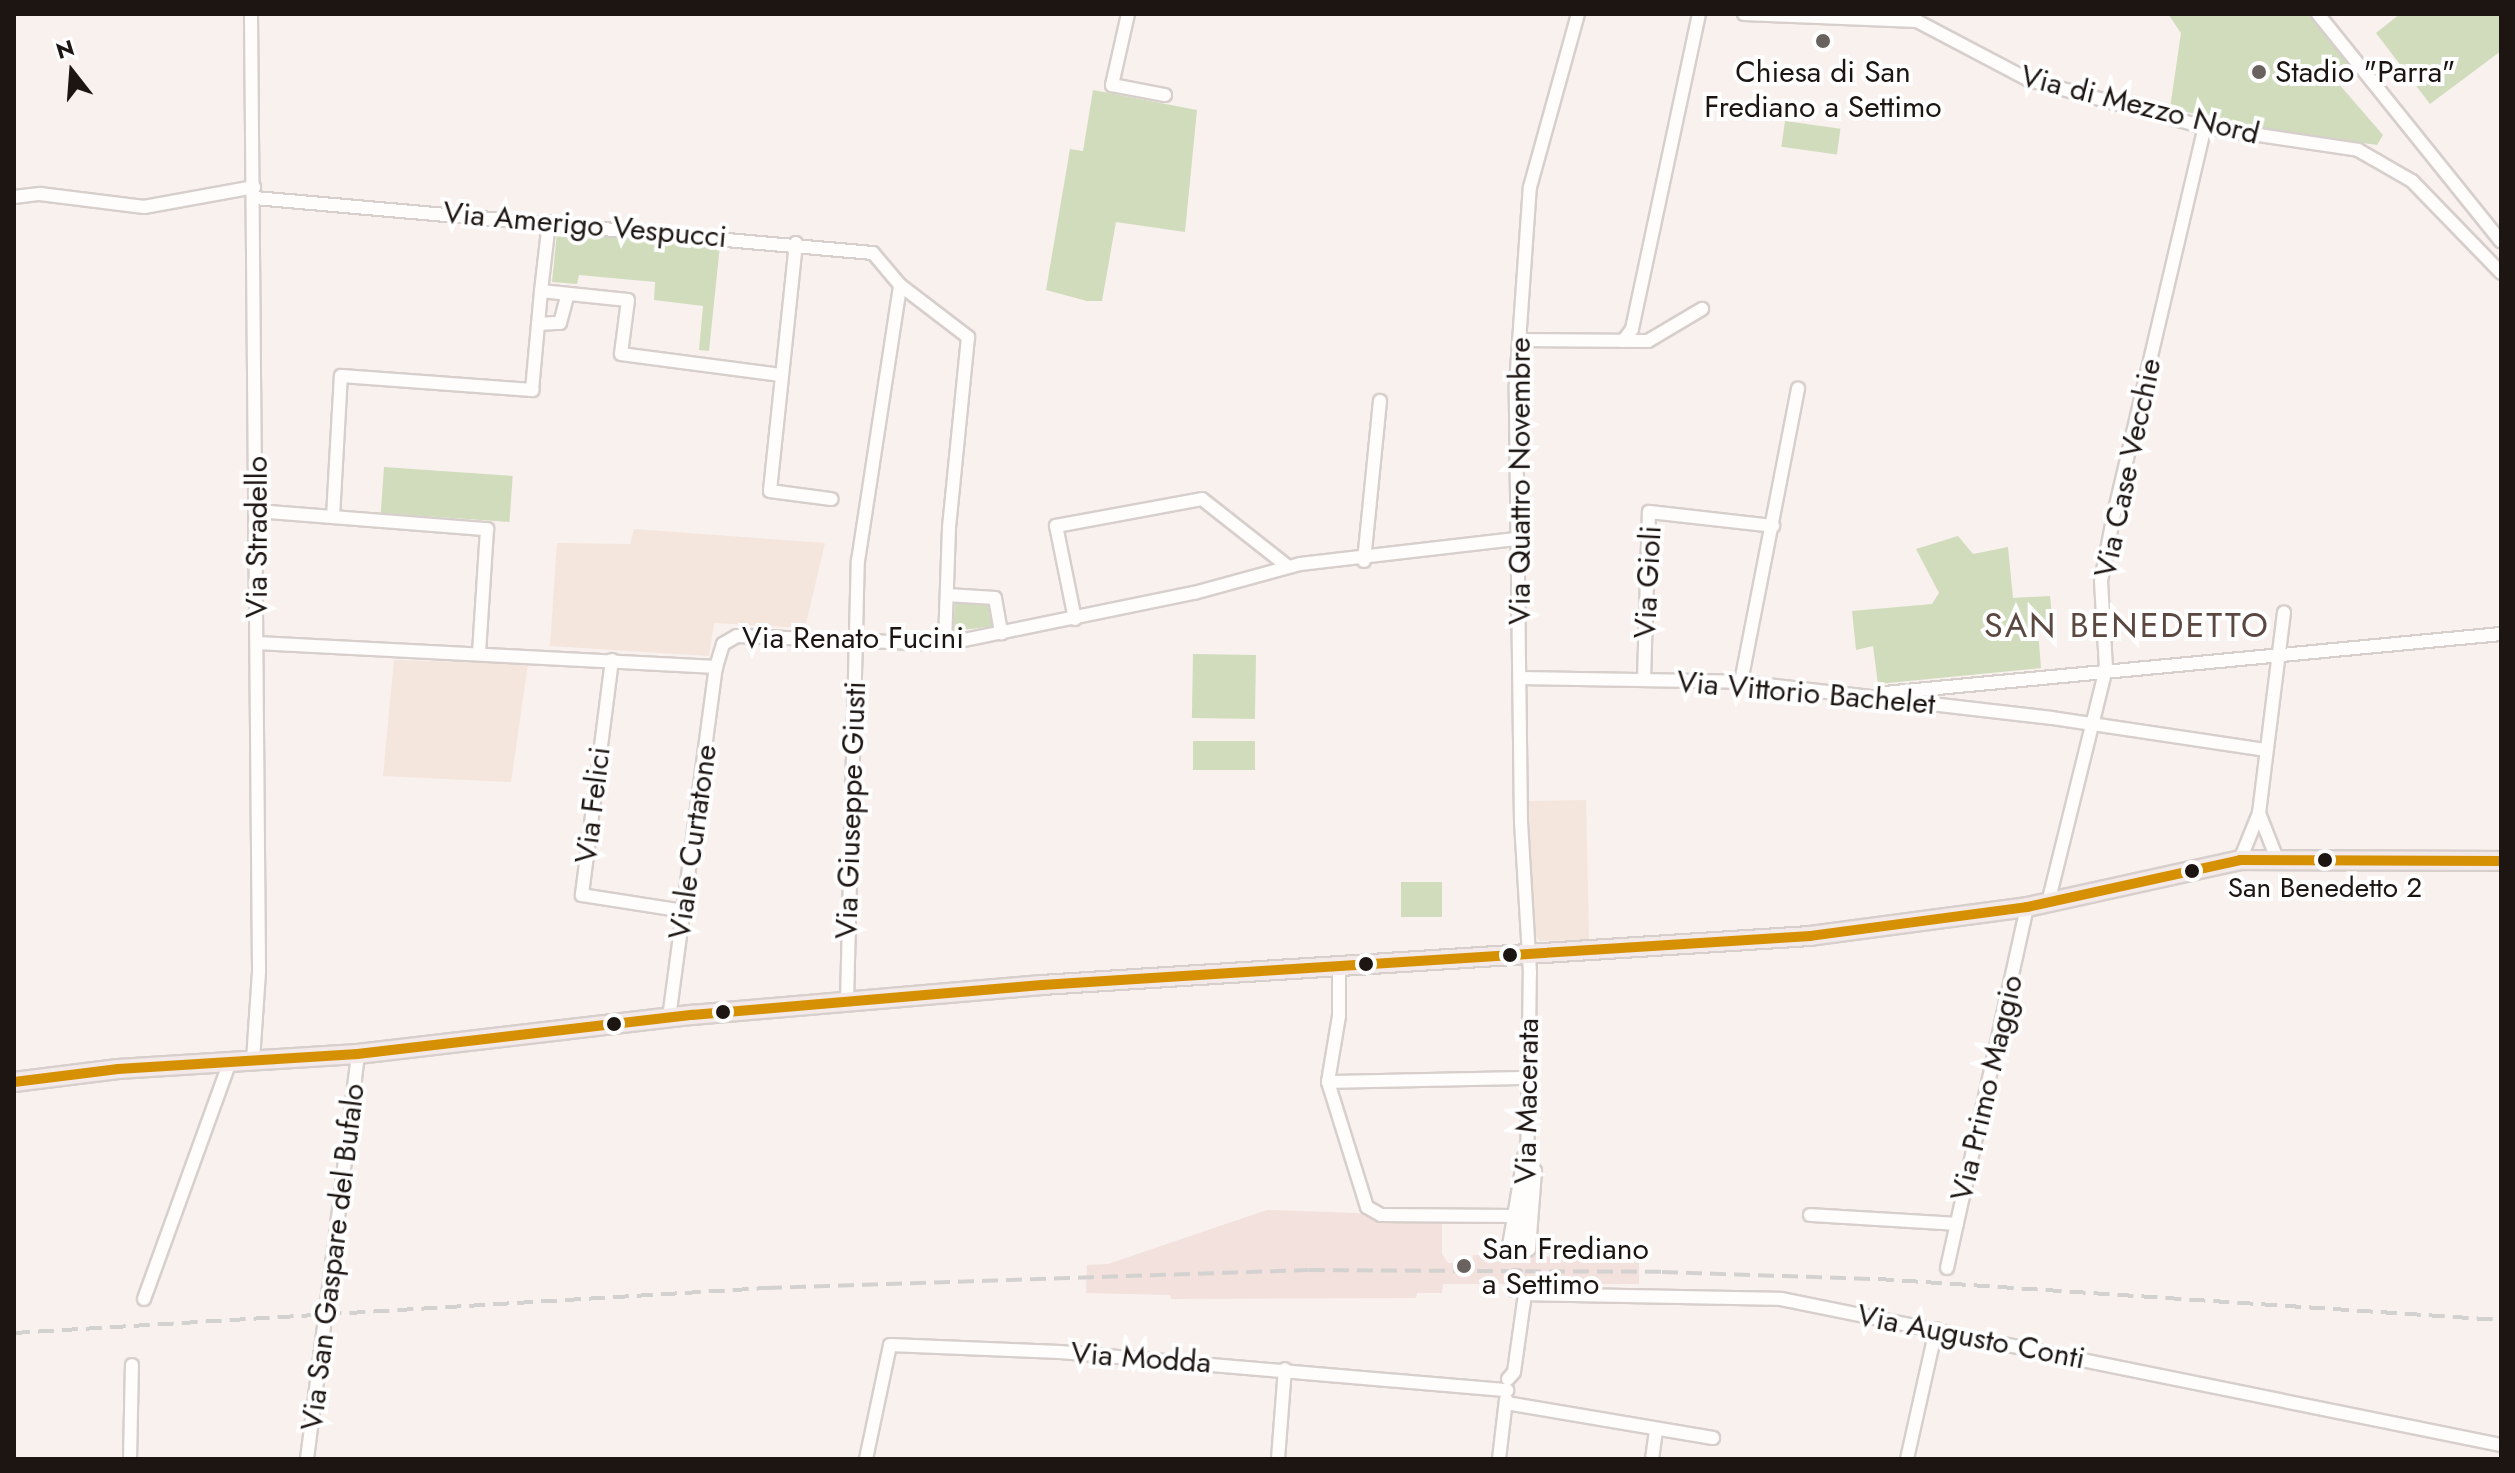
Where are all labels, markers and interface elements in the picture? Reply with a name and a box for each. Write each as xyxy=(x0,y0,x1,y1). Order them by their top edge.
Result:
text: N xyxy=(52,31,78,67)
north arrow xyxy=(32,32,112,112)
marker: Chiesa di San Frediano a Settimo xyxy=(1814,32,1832,50)
place label: Chiesa di San Frediano a Settimo xyxy=(1704,54,1942,124)
place label: Stadio "Parra" xyxy=(2275,54,2455,90)
street label: Via di Mezzo Nord xyxy=(2017,58,2263,152)
marker: Stadio "Parra" xyxy=(2250,63,2268,81)
street label: Via Amerigo Vespucci xyxy=(442,195,728,255)
street label: Via Quattro Novembre xyxy=(1502,337,1538,625)
street label: Via Case Vecchie xyxy=(2087,355,2169,581)
street label: Via Stradello xyxy=(239,456,275,618)
street label: Via Gioli xyxy=(1627,525,1669,639)
district label: SAN BENEDETTO xyxy=(1984,606,2270,646)
street label: Via Renato Fucini xyxy=(742,620,964,656)
street label: Via Vittorio Bachelet xyxy=(1675,664,1937,722)
street label: Via Giuseppe Giusti xyxy=(829,680,873,940)
street label: Viale Curtatone xyxy=(662,742,724,942)
street label: Via Felici xyxy=(568,745,618,865)
marker: San Benedetto 2 xyxy=(2317,852,2333,868)
unlabelled marker xyxy=(2184,863,2200,879)
place label: San Benedetto 2 xyxy=(2228,871,2422,905)
unlabelled marker xyxy=(1502,947,1518,963)
unlabelled marker xyxy=(1358,956,1374,972)
street label: Via Primo Maggio xyxy=(1943,971,2031,1205)
unlabelled marker xyxy=(715,1004,731,1020)
unlabelled marker xyxy=(606,1016,622,1032)
street label: Via Macerata xyxy=(1508,1018,1546,1184)
street label: Via San Gaspare del Bufalo xyxy=(294,1081,372,1433)
place label: San Frediano a Settimo xyxy=(1482,1231,1649,1302)
marker: San Frediano a Settimo xyxy=(1453,1255,1475,1277)
street label: Via Augusto Conti xyxy=(1854,1297,2088,1377)
street label: Via Modda xyxy=(1070,1335,1212,1381)

